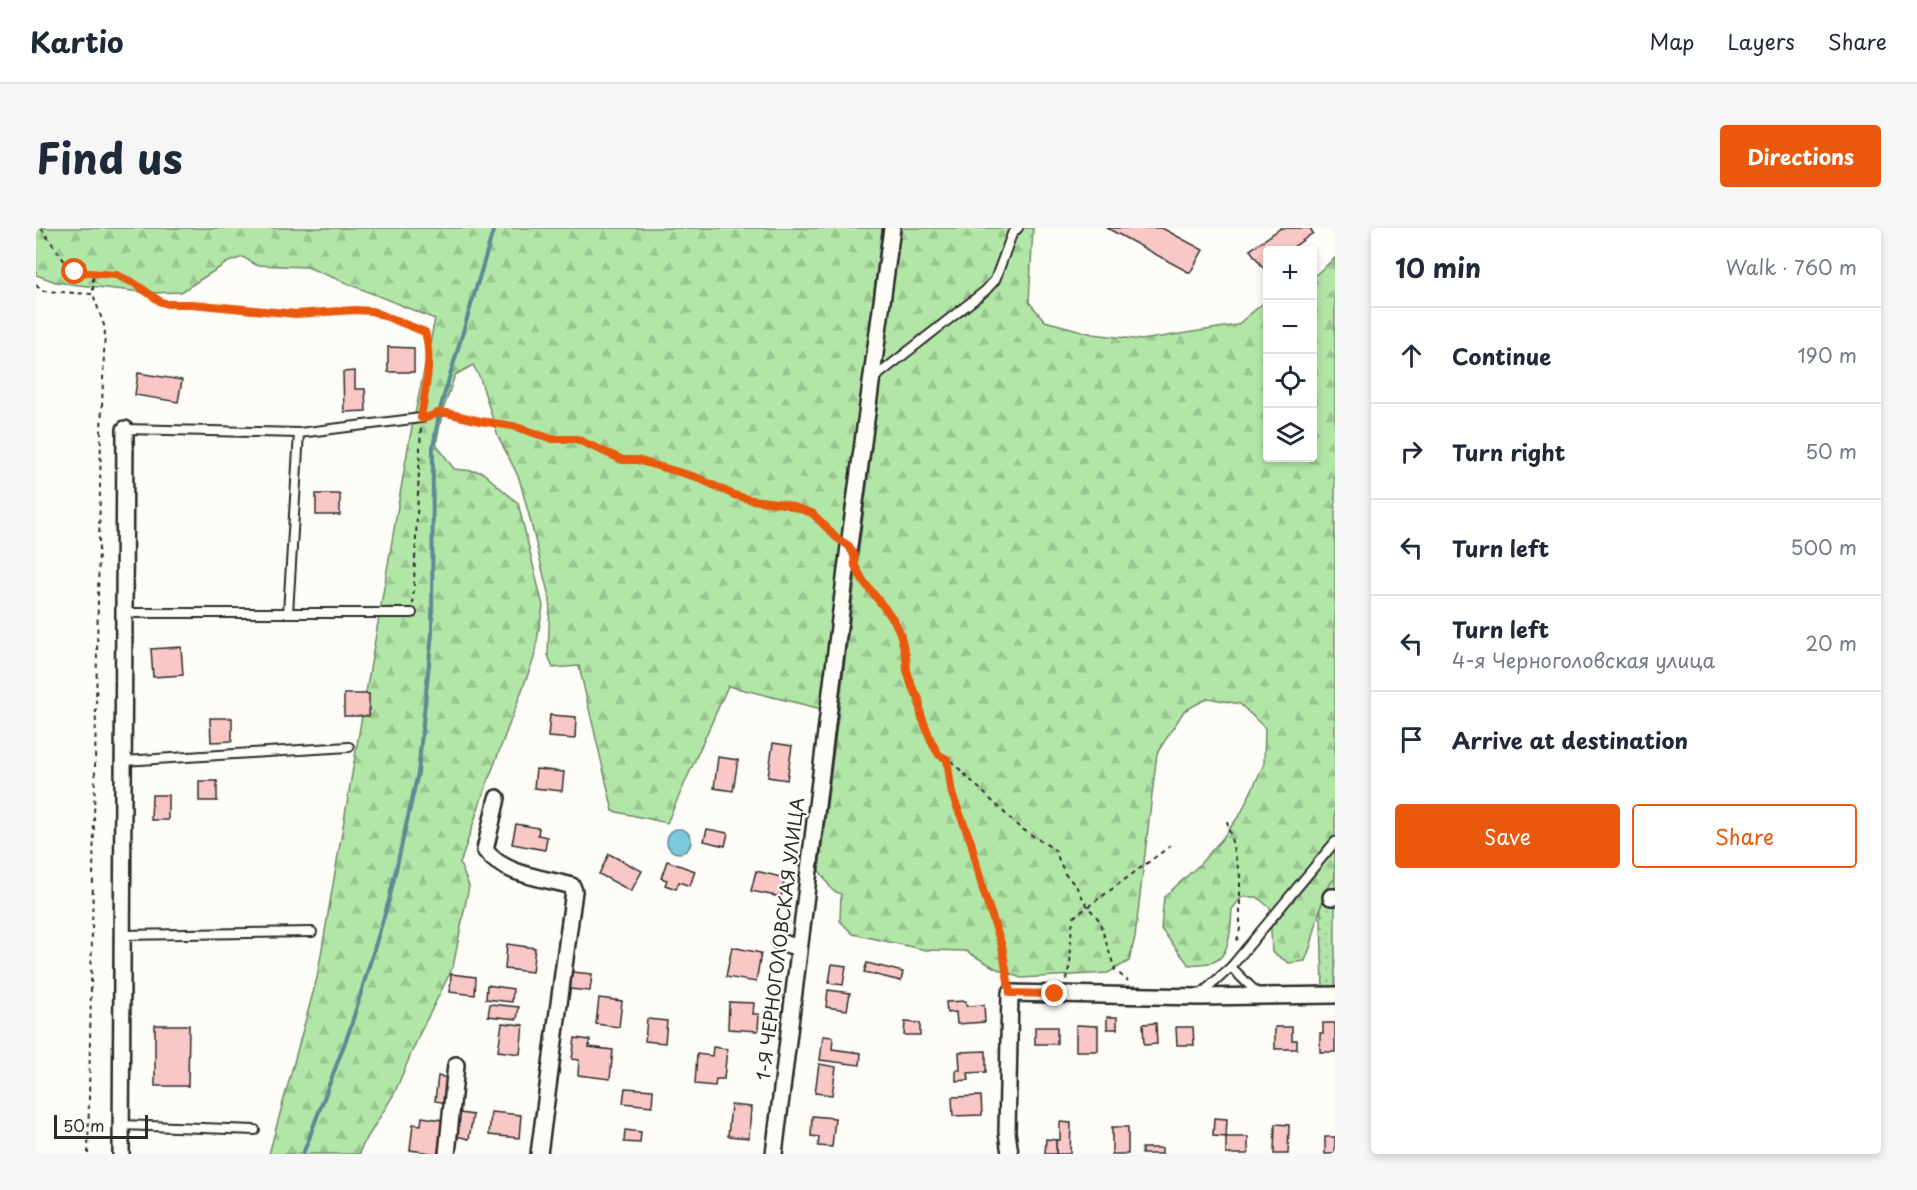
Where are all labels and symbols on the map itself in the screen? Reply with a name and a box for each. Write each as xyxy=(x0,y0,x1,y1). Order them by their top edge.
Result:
route start xyxy=(61,258,87,284)
street label: 1-Я ЧЕРНОГОЛОВСКАЯ УЛИЦА xyxy=(749,796,810,1082)
route end xyxy=(1041,980,1067,1006)
scale bar xyxy=(54,1112,148,1140)

